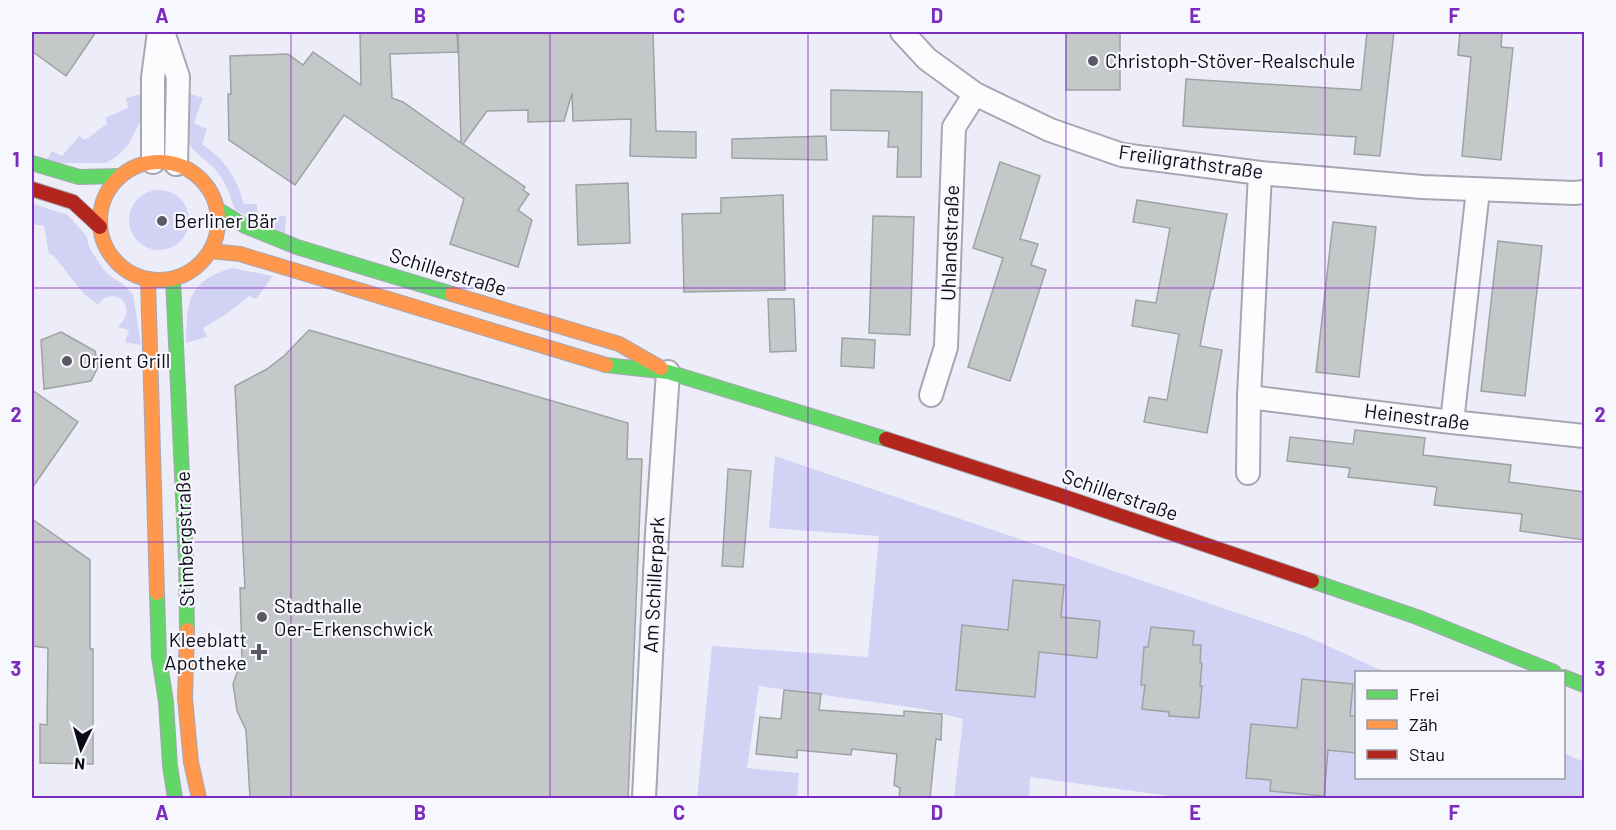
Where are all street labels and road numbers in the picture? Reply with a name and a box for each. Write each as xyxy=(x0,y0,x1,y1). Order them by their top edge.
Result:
street label: Freiligrathstraße xyxy=(1117,139,1265,183)
street label: Uhlandstraße xyxy=(935,184,963,301)
street label: Schillerstraße xyxy=(387,242,510,300)
street label: Heinestraße xyxy=(1363,398,1471,434)
street label: Schillerstraße xyxy=(1059,463,1182,525)
street label: Stimbergstraße xyxy=(170,471,198,607)
street label: Am Schillerpark xyxy=(637,516,669,654)

